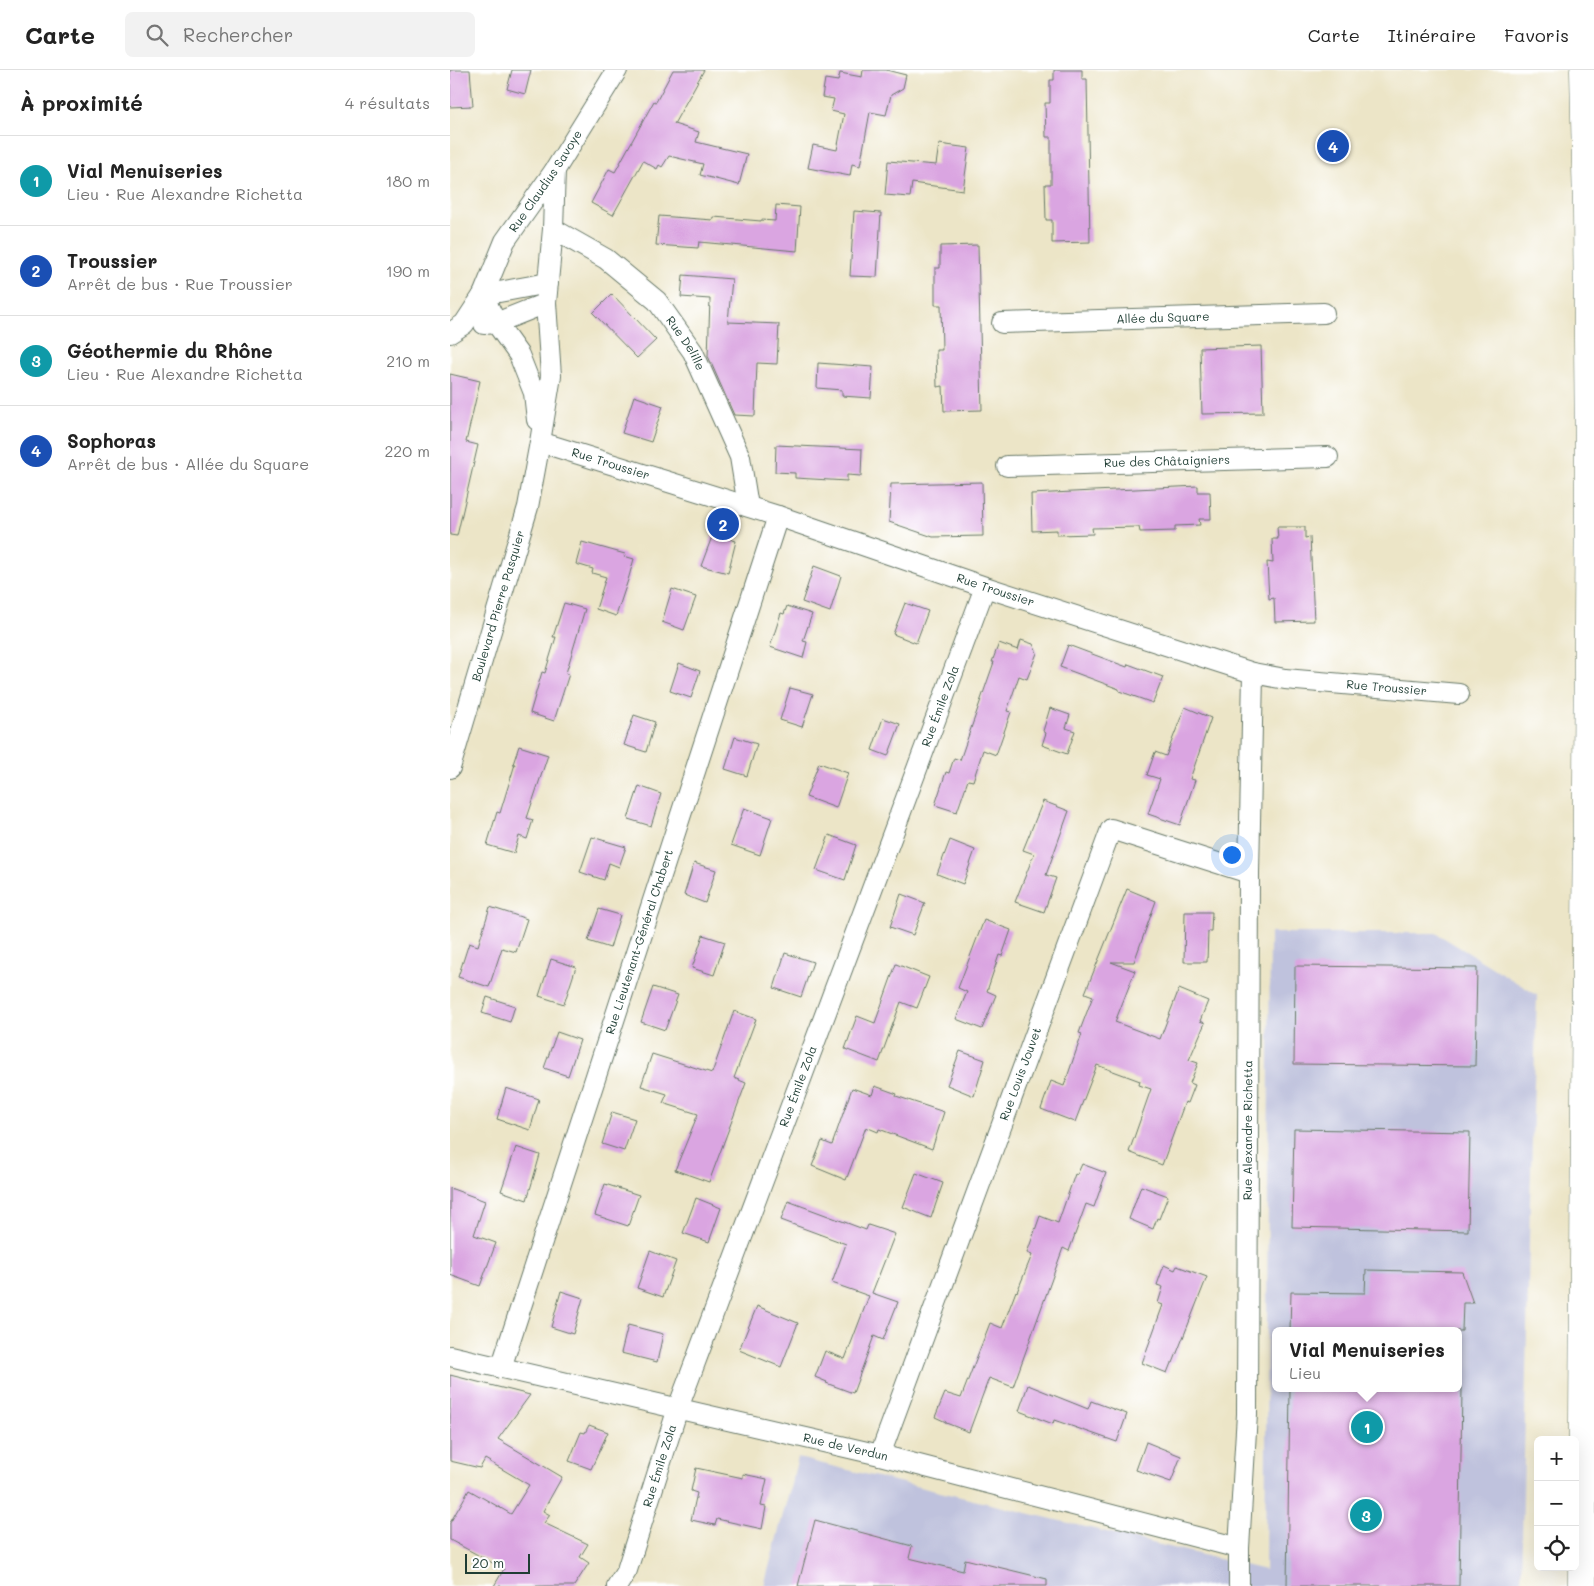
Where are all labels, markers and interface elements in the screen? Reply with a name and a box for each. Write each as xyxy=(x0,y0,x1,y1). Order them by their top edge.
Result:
search box xyxy=(125,12,475,57)
text: Carte xyxy=(25,19,95,50)
icon: search xyxy=(143,21,171,49)
text: Rechercher xyxy=(183,22,293,47)
text: Carte xyxy=(1308,23,1360,47)
text: Itinéraire xyxy=(1388,23,1476,47)
text: Favoris xyxy=(1504,23,1569,47)
text: À proximité xyxy=(20,89,143,116)
text: 4 résultats xyxy=(345,92,430,113)
street label: Rue Claudius Savoye xyxy=(505,126,585,235)
pin: 4 xyxy=(1317,127,1349,165)
text: Vial Menuiseries xyxy=(67,158,223,183)
text: 1 xyxy=(32,170,40,191)
text: 180 m xyxy=(385,170,430,191)
text: Lieu · Rue Alexandre Richetta xyxy=(67,183,303,204)
text: Troussier xyxy=(67,248,157,273)
text: 2 xyxy=(32,260,40,281)
text: 190 m xyxy=(386,260,430,281)
text: Arrêt de bus · Rue Troussier xyxy=(67,273,293,294)
street label: Allée du Square xyxy=(1116,308,1210,326)
street label: Rue Delille xyxy=(663,312,709,372)
text: Géothermie du Rhône xyxy=(67,338,273,363)
text: 3 xyxy=(31,350,41,371)
text: 210 m xyxy=(386,350,430,371)
text: Lieu · Rue Alexandre Richetta xyxy=(67,363,303,384)
text: Sophoras xyxy=(67,428,156,453)
text: 4 xyxy=(31,440,41,461)
text: 220 m xyxy=(384,440,430,461)
street label: Rue Troussier xyxy=(570,443,652,483)
street label: Rue des Châtaigniers xyxy=(1104,451,1230,470)
text: Arrêt de bus · Allée du Square xyxy=(67,453,309,474)
pin: 2 xyxy=(707,505,739,543)
street label: Boulevard Pierre Pasquier xyxy=(467,528,528,683)
street label: Rue Troussier xyxy=(955,569,1037,609)
street label: Rue Émile Zola xyxy=(917,663,962,749)
street label: Rue Troussier xyxy=(1346,675,1428,698)
your location xyxy=(1219,842,1245,868)
street label: Rue Lieutenant-Général Chabert xyxy=(601,847,676,1036)
street label: Rue Louis Jouvet xyxy=(995,1025,1044,1123)
street label: Rue Émile Zola xyxy=(775,1043,820,1129)
street label: Rue Alexandre Richetta xyxy=(1239,1060,1255,1200)
popup xyxy=(1272,1327,1462,1392)
text: Vial Menuiseries xyxy=(1289,1337,1445,1362)
text: Lieu xyxy=(1289,1362,1321,1383)
pin: 1 xyxy=(1351,1408,1383,1446)
street label: Rue Émile Zola xyxy=(638,1422,679,1509)
street label: Rue de Verdun xyxy=(802,1429,890,1464)
map controls xyxy=(1534,1436,1579,1571)
button: + xyxy=(1534,1436,1579,1481)
button: − xyxy=(1534,1481,1579,1526)
pin: 3 xyxy=(1350,1496,1382,1534)
button: locate xyxy=(1534,1526,1579,1571)
scale bar xyxy=(465,1551,530,1574)
text: 20 m xyxy=(472,1553,504,1572)

